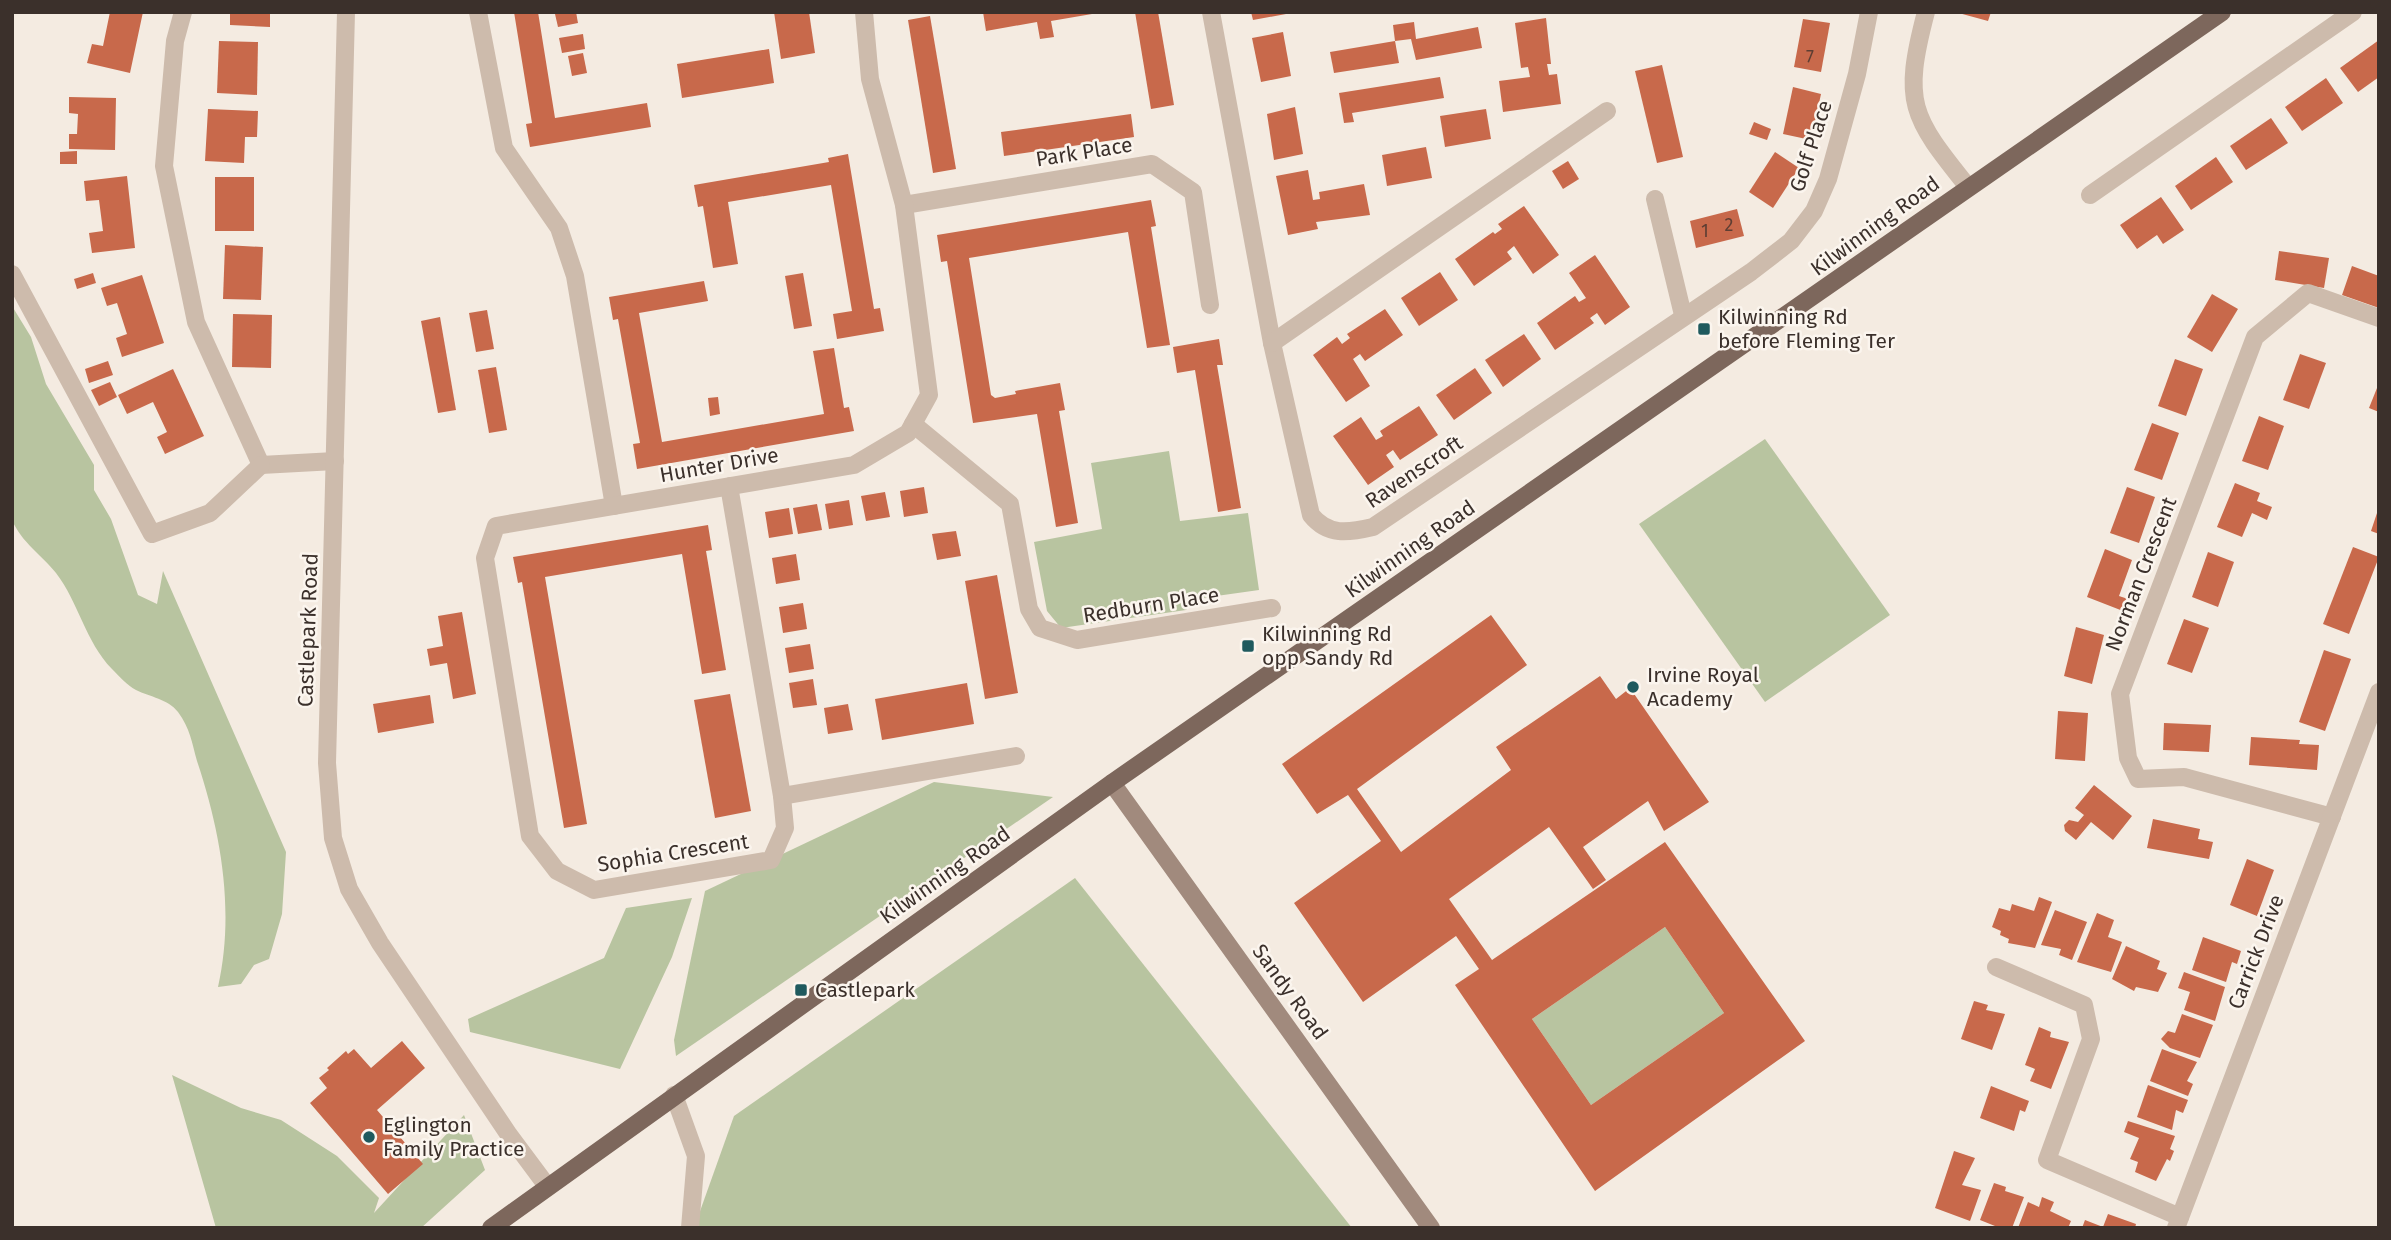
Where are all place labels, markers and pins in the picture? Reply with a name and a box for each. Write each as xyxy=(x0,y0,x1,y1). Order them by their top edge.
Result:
place label: Kilwinning Rd before Fleming Ter xyxy=(1718,304,1895,354)
marker: Kilwinning Rd before Fleming Ter xyxy=(1696,321,1712,337)
place label: Kilwinning Rd opp Sandy Rd xyxy=(1262,621,1393,671)
marker: Kilwinning Rd opp Sandy Rd xyxy=(1240,638,1256,654)
place label: Irvine Royal Academy xyxy=(1647,662,1759,712)
marker: Irvine Royal Academy xyxy=(1625,679,1641,695)
place label: Castlepark xyxy=(815,977,915,1003)
marker: Castlepark xyxy=(793,982,809,998)
place label: Eglington Family Practice xyxy=(383,1112,524,1162)
marker: Eglington Family Practice xyxy=(361,1129,377,1145)

